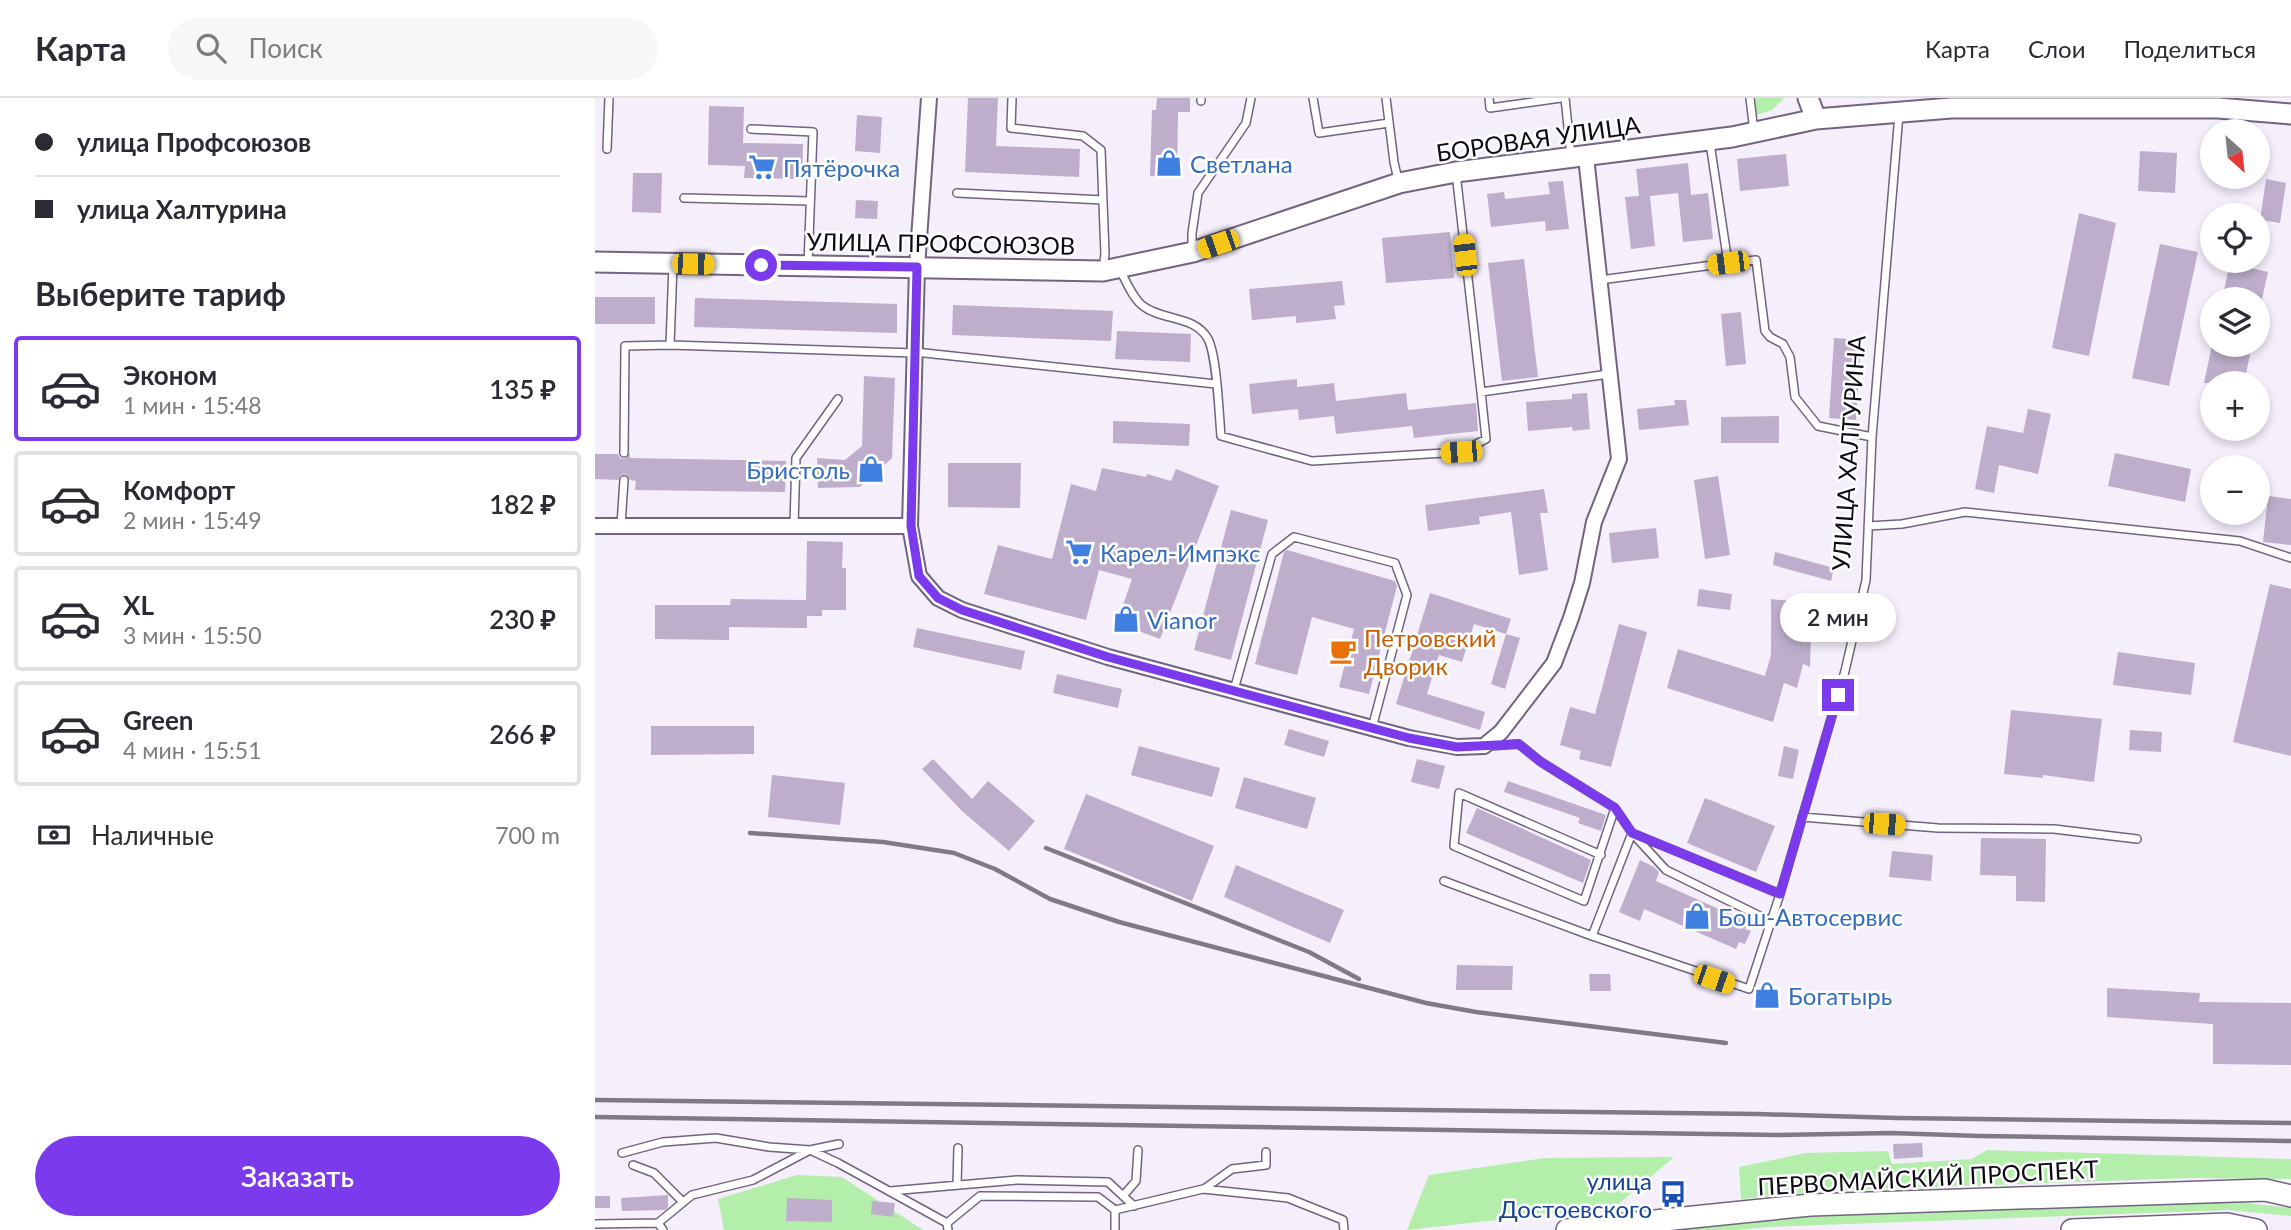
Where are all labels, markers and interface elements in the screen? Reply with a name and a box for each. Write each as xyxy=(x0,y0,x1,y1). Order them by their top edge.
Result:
search box xyxy=(168,17,658,80)
text: Карта xyxy=(35,28,126,68)
icon: search xyxy=(192,29,230,67)
text: Поиск xyxy=(248,32,323,64)
text: Карта xyxy=(1925,34,1990,63)
text: Слои xyxy=(2028,34,2085,63)
text: Поделиться xyxy=(2123,34,2256,63)
street label: БОРОВАЯ УЛИЦА xyxy=(1434,109,1643,167)
north arrow xyxy=(2200,119,2270,189)
map controls xyxy=(2200,119,2270,525)
text: улица Профсоюзов xyxy=(77,126,311,158)
shop icon: Светлана xyxy=(1154,148,1184,178)
place label: Светлана xyxy=(1190,149,1293,178)
supermarket icon: Пятёрочка xyxy=(747,152,777,182)
place label: Пятёрочка xyxy=(783,153,900,182)
text: улица Халтурина xyxy=(77,193,287,225)
button: locate xyxy=(2200,203,2270,273)
street label: УЛИЦА ПРОФСОЮЗОВ xyxy=(806,226,1076,260)
car xyxy=(1195,227,1242,261)
car xyxy=(1453,233,1478,277)
route start xyxy=(745,249,777,281)
car xyxy=(1706,250,1751,276)
car xyxy=(672,253,715,275)
text: Выберите тариф xyxy=(35,274,286,313)
button: layers xyxy=(2200,287,2270,357)
street label: УЛИЦА ХАЛТУРИНА xyxy=(1825,333,1871,572)
icon: car xyxy=(39,357,102,420)
text: Эконом xyxy=(123,359,217,391)
button: + xyxy=(2200,371,2270,441)
text: 135 ₽ xyxy=(489,373,556,405)
text: 1 мин · 15:48 xyxy=(123,391,262,419)
car xyxy=(1440,440,1483,464)
shop icon: Бристоль xyxy=(856,454,886,484)
place label: Бристоль xyxy=(746,455,850,484)
button: − xyxy=(2200,455,2270,525)
icon: car xyxy=(39,472,102,535)
text: Комфорт xyxy=(123,474,235,506)
text: 182 ₽ xyxy=(489,488,556,520)
text: 2 мин · 15:49 xyxy=(123,506,262,534)
supermarket icon: Карел-Импэкс xyxy=(1064,537,1094,567)
place label: Карел-Импэкс xyxy=(1100,538,1260,567)
icon: car xyxy=(39,587,102,650)
text: XL xyxy=(123,589,154,621)
callout: 2 мин xyxy=(1780,594,1896,642)
text: 230 ₽ xyxy=(489,603,556,635)
text: 2 мин xyxy=(1807,603,1869,631)
shop icon: Vianor xyxy=(1111,604,1141,634)
place label: Vianor xyxy=(1147,605,1217,634)
text: 3 мин · 15:50 xyxy=(123,621,262,649)
place label: Петровский Дворик xyxy=(1364,623,1496,680)
cafe icon: Петровский Дворик xyxy=(1328,636,1358,666)
route end xyxy=(1822,679,1854,711)
icon: car xyxy=(39,702,102,765)
text: Green xyxy=(123,704,193,736)
text: 266 ₽ xyxy=(489,718,556,750)
text: 4 мин · 15:51 xyxy=(123,736,262,764)
car xyxy=(1863,812,1906,836)
icon: cash xyxy=(35,816,73,854)
text: Наличные xyxy=(91,819,214,851)
text: 700 m xyxy=(495,821,560,849)
shop icon: Бош-Автосервис xyxy=(1682,901,1712,931)
place label: Бош-Автосервис xyxy=(1718,902,1903,931)
car xyxy=(1691,962,1738,996)
shop icon: Богатырь xyxy=(1752,980,1782,1010)
place label: Богатырь xyxy=(1788,981,1892,1010)
button: Заказать xyxy=(35,1136,560,1216)
street label: ПЕРВОМАЙСКИЙ ПРОСПЕКТ xyxy=(1757,1154,2099,1200)
place label: улица Достоевского xyxy=(1499,1166,1652,1223)
bus stop icon: улица Достоевского xyxy=(1658,1179,1688,1209)

